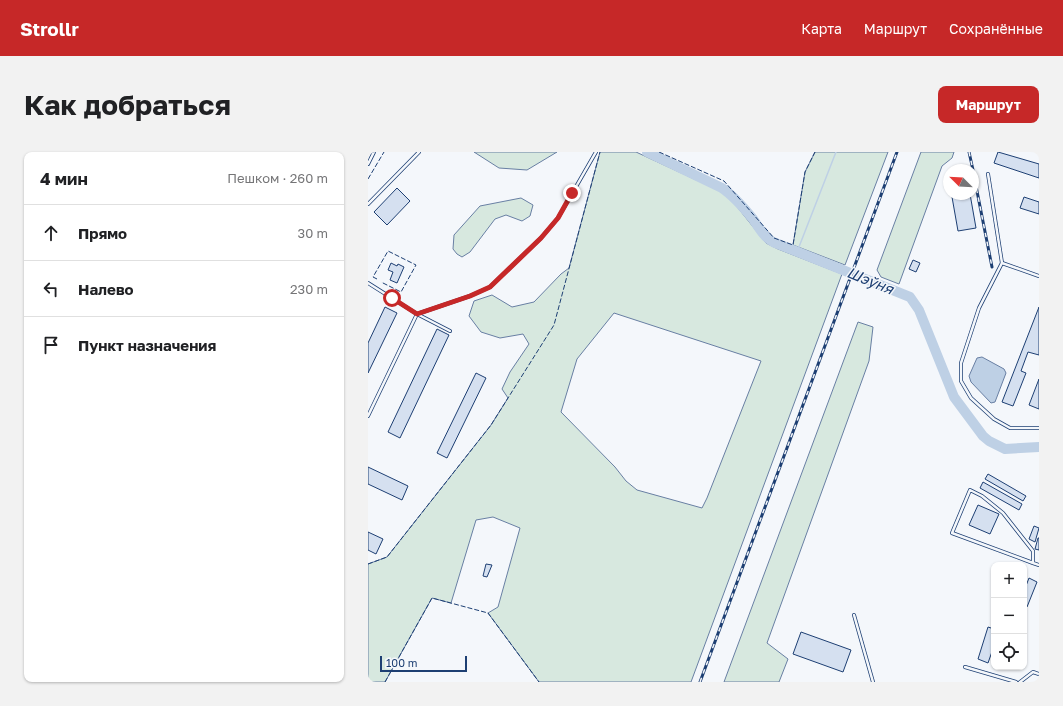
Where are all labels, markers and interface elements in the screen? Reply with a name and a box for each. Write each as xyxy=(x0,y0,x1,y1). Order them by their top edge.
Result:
text: Strollr xyxy=(20,17,79,40)
text: Карта xyxy=(801,20,842,37)
text: Маршрут xyxy=(864,20,927,37)
text: Сохранённые xyxy=(949,20,1043,37)
button: Маршрут xyxy=(938,86,1039,123)
text: Как добраться xyxy=(24,88,231,121)
north arrow xyxy=(943,164,979,200)
text: 4 мин xyxy=(40,168,88,189)
text: Пешком · 260 m xyxy=(227,170,328,186)
route end xyxy=(563,184,581,202)
icon: ahead xyxy=(40,222,62,244)
text: Прямо xyxy=(78,224,127,242)
text: 30 m xyxy=(298,225,328,241)
water label: Шэўня xyxy=(844,263,898,299)
icon: left xyxy=(40,278,62,300)
text: Налево xyxy=(78,280,134,298)
text: 230 m xyxy=(290,281,328,297)
route start xyxy=(383,289,401,307)
icon: arrive xyxy=(40,334,62,356)
text: Пункт назначения xyxy=(78,336,216,354)
map controls xyxy=(991,562,1027,670)
button: + xyxy=(991,562,1027,598)
button: − xyxy=(991,598,1027,634)
button: locate xyxy=(991,634,1027,670)
scale bar xyxy=(380,654,467,673)
text: 100 m xyxy=(386,656,417,669)

